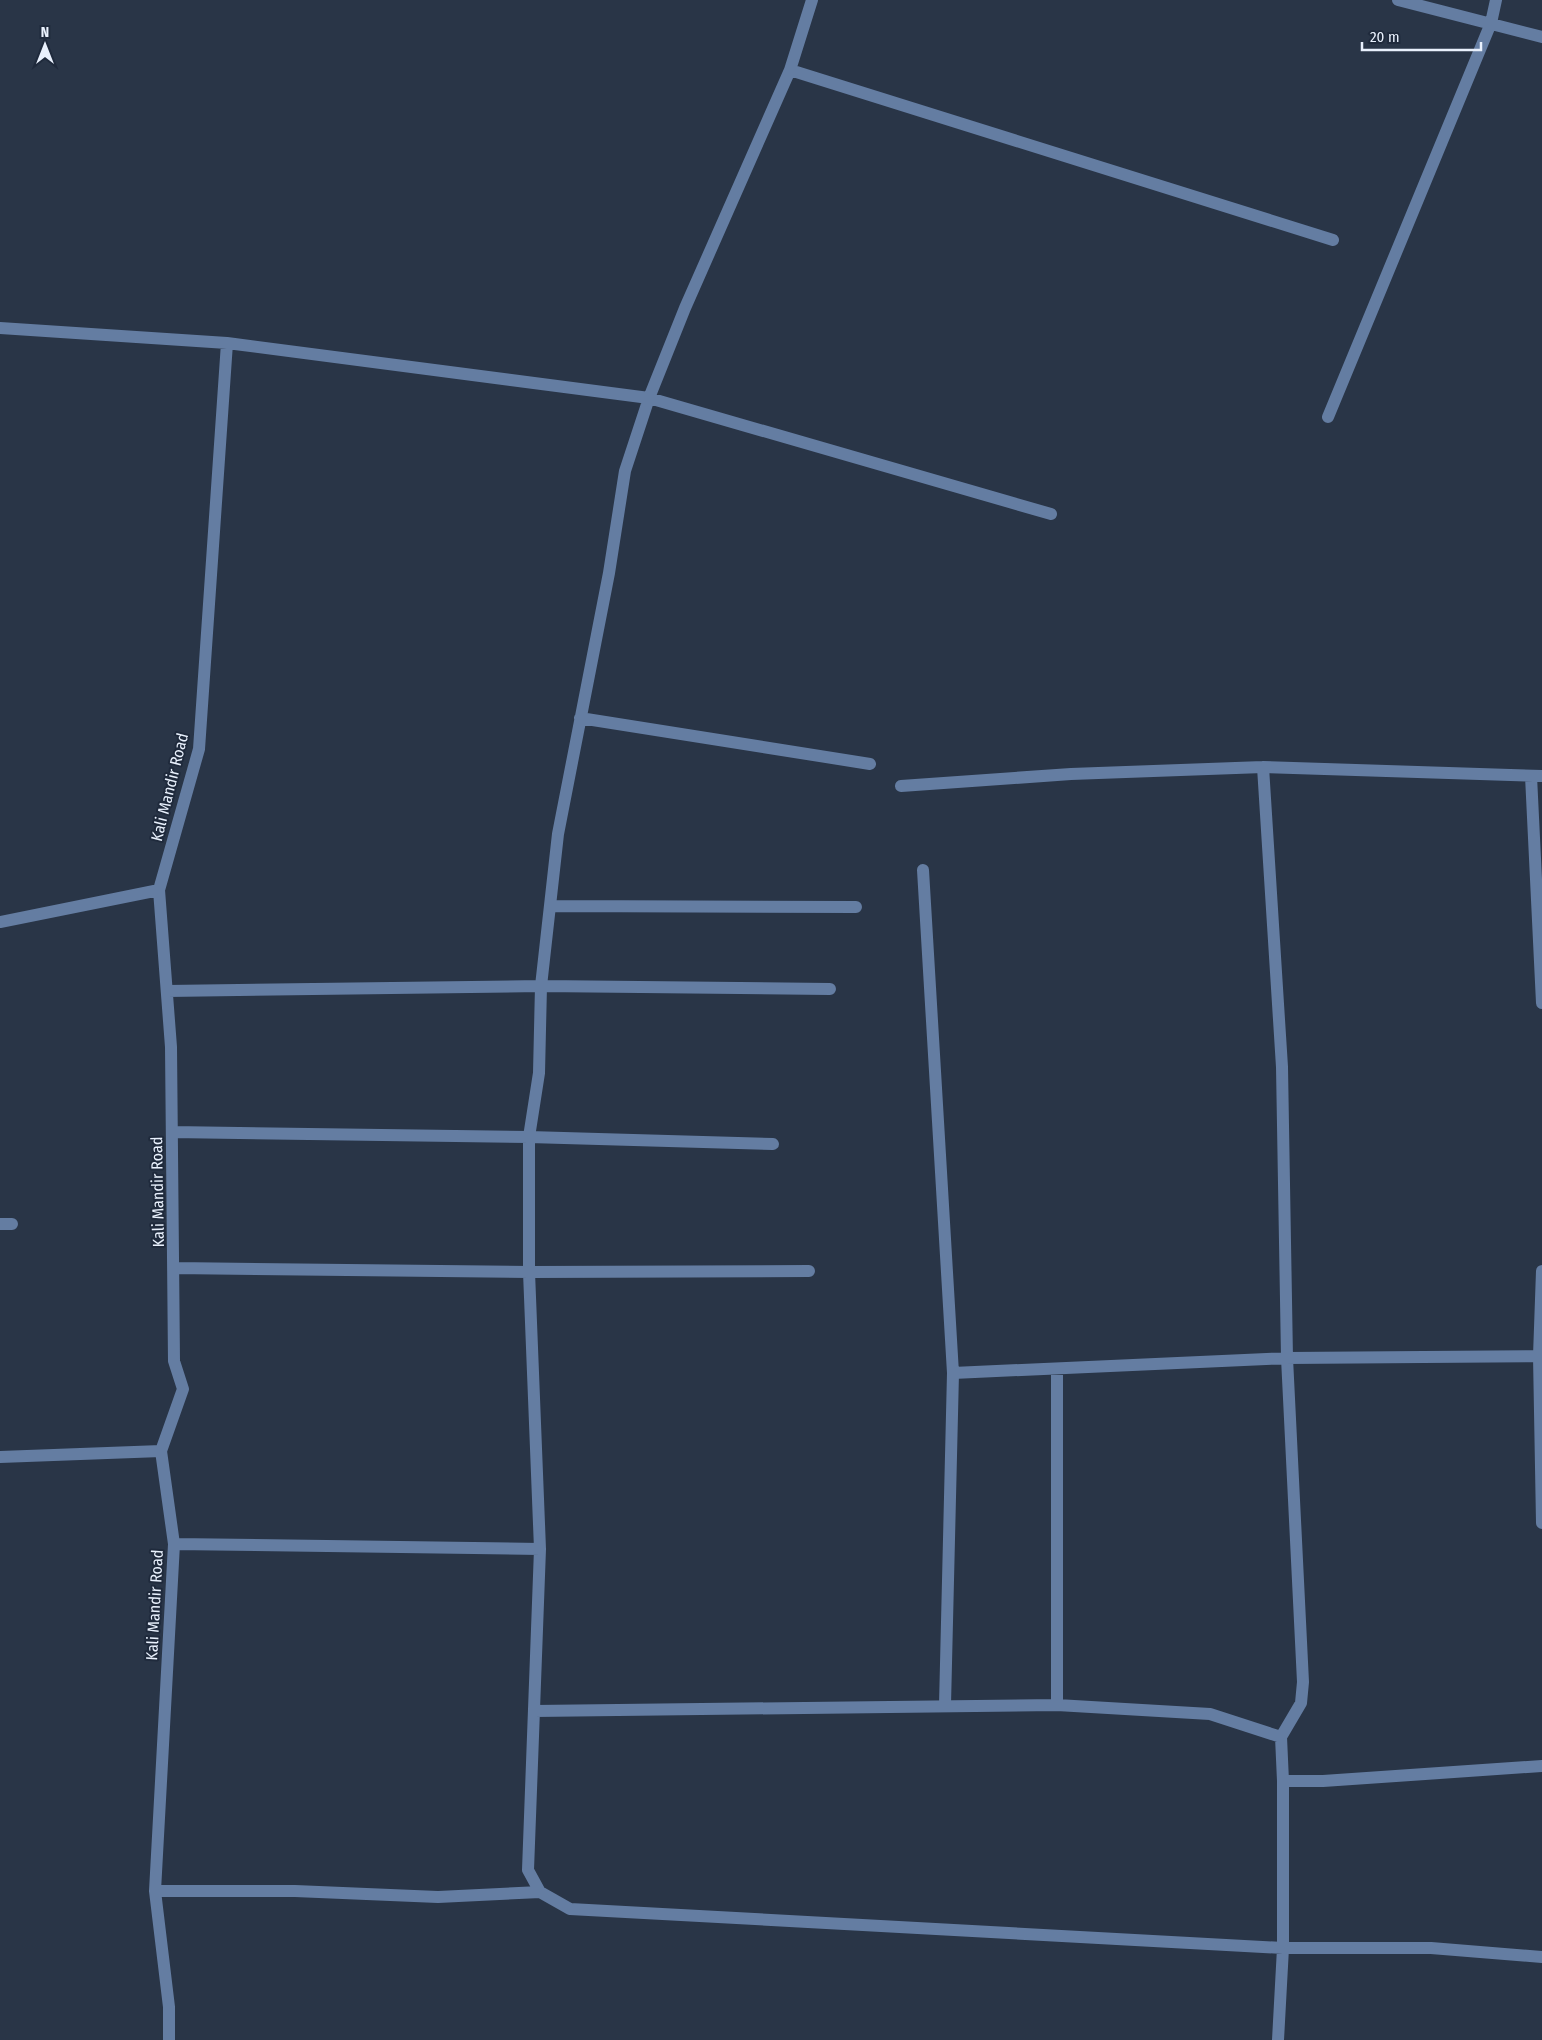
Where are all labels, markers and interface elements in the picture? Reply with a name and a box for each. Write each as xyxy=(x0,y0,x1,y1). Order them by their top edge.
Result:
north arrow xyxy=(20,20,70,70)
scale bar xyxy=(1362,20,1481,52)
text: N xyxy=(41,24,49,41)
text: 20 m xyxy=(1370,28,1400,46)
street label: Kali Mandir Road xyxy=(147,731,192,843)
street label: Kali Mandir Road xyxy=(147,1136,168,1248)
street label: Kali Mandir Road xyxy=(142,1549,167,1661)

